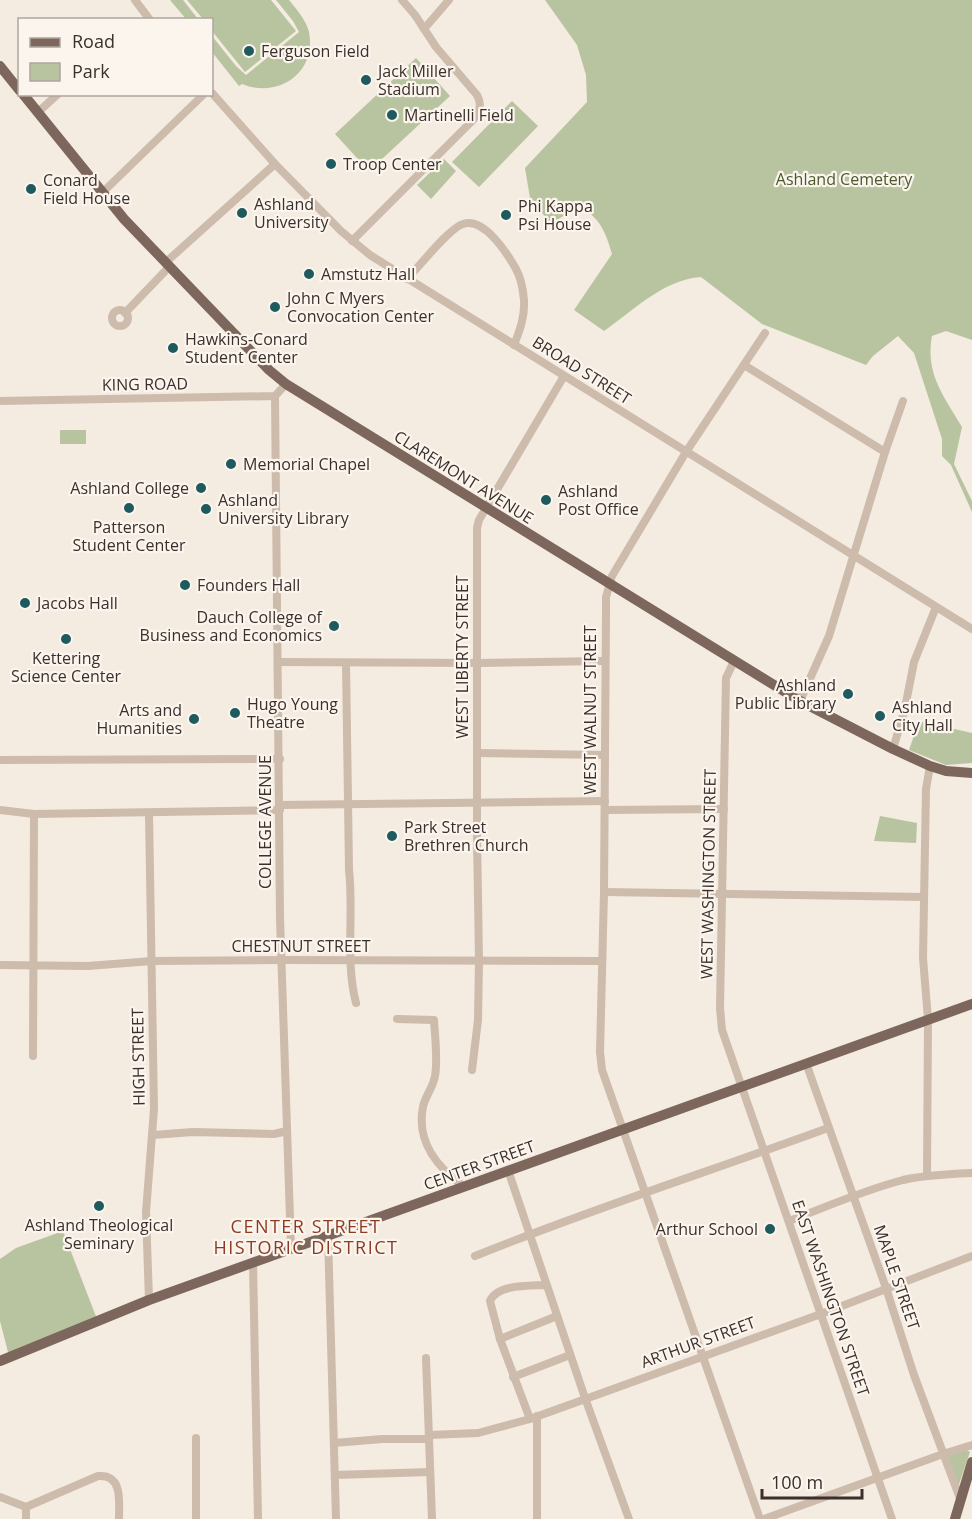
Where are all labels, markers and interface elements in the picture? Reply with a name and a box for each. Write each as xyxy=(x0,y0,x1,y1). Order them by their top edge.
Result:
legend xyxy=(18,18,213,96)
text: Road xyxy=(72,29,115,53)
place label: Ferguson Field xyxy=(261,40,370,62)
marker: Ferguson Field xyxy=(242,44,256,58)
text: Park xyxy=(72,59,110,83)
place label: Jack Miller Stadium xyxy=(376,60,454,100)
marker: Jack Miller Stadium xyxy=(359,73,373,87)
place label: Martinelli Field xyxy=(404,104,514,126)
marker: Martinelli Field xyxy=(385,108,399,122)
place label: Troop Center xyxy=(343,153,442,175)
marker: Troop Center xyxy=(324,157,338,171)
park label: Ashland Cemetery xyxy=(776,168,913,190)
place label: Conard Field House xyxy=(43,169,130,209)
marker: Conard Field House xyxy=(24,182,38,196)
place label: Ashland University xyxy=(254,193,329,233)
place label: Phi Kappa Psi House xyxy=(518,195,593,235)
marker: Ashland University xyxy=(235,206,249,220)
marker: Phi Kappa Psi House xyxy=(499,208,513,222)
place label: Amstutz Hall xyxy=(321,263,415,285)
marker: Amstutz Hall xyxy=(302,267,316,281)
place label: John C Myers Convocation Center xyxy=(285,287,435,327)
marker: John C Myers Convocation Center xyxy=(268,300,282,314)
place label: Hawkins-Conard Student Center xyxy=(185,328,308,368)
street label: BROAD STREET xyxy=(528,331,636,409)
marker: Hawkins-Conard Student Center xyxy=(166,341,180,355)
street label: KING ROAD xyxy=(102,372,188,396)
street label: CLAREMONT AVENUE xyxy=(390,425,538,529)
place label: Memorial Chapel xyxy=(243,453,370,475)
marker: Memorial Chapel xyxy=(224,457,238,471)
place label: Ashland College xyxy=(70,477,189,499)
place label: Ashland Post Office xyxy=(558,480,639,520)
marker: Ashland College xyxy=(194,481,208,495)
place label: Ashland University Library xyxy=(218,489,350,529)
marker: Ashland Post Office xyxy=(539,493,553,507)
marker: Patterson Student Center xyxy=(122,501,136,515)
marker: Ashland University Library xyxy=(199,502,213,516)
place label: Patterson Student Center xyxy=(73,516,186,556)
place label: Founders Hall xyxy=(197,574,300,596)
street label: WEST LIBERTY STREET xyxy=(451,575,473,739)
marker: Founders Hall xyxy=(178,578,192,592)
place label: Jacobs Hall xyxy=(35,592,118,614)
marker: Jacobs Hall xyxy=(18,596,32,610)
place label: Dauch College of Business and Economics xyxy=(140,606,324,646)
marker: Dauch College of Business and Economics xyxy=(327,619,341,633)
street label: WEST WALNUT STREET xyxy=(579,625,601,795)
marker: Kettering Science Center xyxy=(59,632,73,646)
place label: Kettering Science Center xyxy=(11,647,122,687)
place label: Ashland Public Library xyxy=(735,674,837,714)
marker: Ashland Public Library xyxy=(841,687,855,701)
place label: Hugo Young Theatre xyxy=(247,693,338,733)
place label: Ashland City Hall xyxy=(892,696,953,736)
place label: Arts and Humanities xyxy=(96,699,182,739)
marker: Hugo Young Theatre xyxy=(228,706,242,720)
marker: Ashland City Hall xyxy=(873,709,887,723)
marker: Arts and Humanities xyxy=(187,712,201,726)
street label: COLLEGE AVENUE xyxy=(254,755,276,889)
street label: WEST WASHINGTON STREET xyxy=(695,768,721,979)
place label: Park Street Brethren Church xyxy=(404,816,529,856)
marker: Park Street Brethren Church xyxy=(385,829,399,843)
street label: CHESTNUT STREET xyxy=(231,935,371,957)
street label: HIGH STREET xyxy=(126,1008,150,1106)
street label: CENTER STREET xyxy=(420,1135,538,1195)
street label: EAST WASHINGTON STREET xyxy=(787,1197,875,1399)
marker: Ashland Theological Seminary xyxy=(92,1199,106,1213)
place label: Ashland Theological Seminary xyxy=(25,1214,173,1254)
district label: CENTER STREET HISTORIC DISTRICT xyxy=(214,1214,399,1259)
place label: Arthur School xyxy=(656,1218,758,1240)
marker: Arthur School xyxy=(763,1222,777,1236)
street label: MAPLE STREET xyxy=(869,1222,925,1333)
street label: ARTHUR STREET xyxy=(638,1311,758,1373)
scale bar xyxy=(762,1462,862,1500)
text: 100 m xyxy=(771,1470,823,1494)

